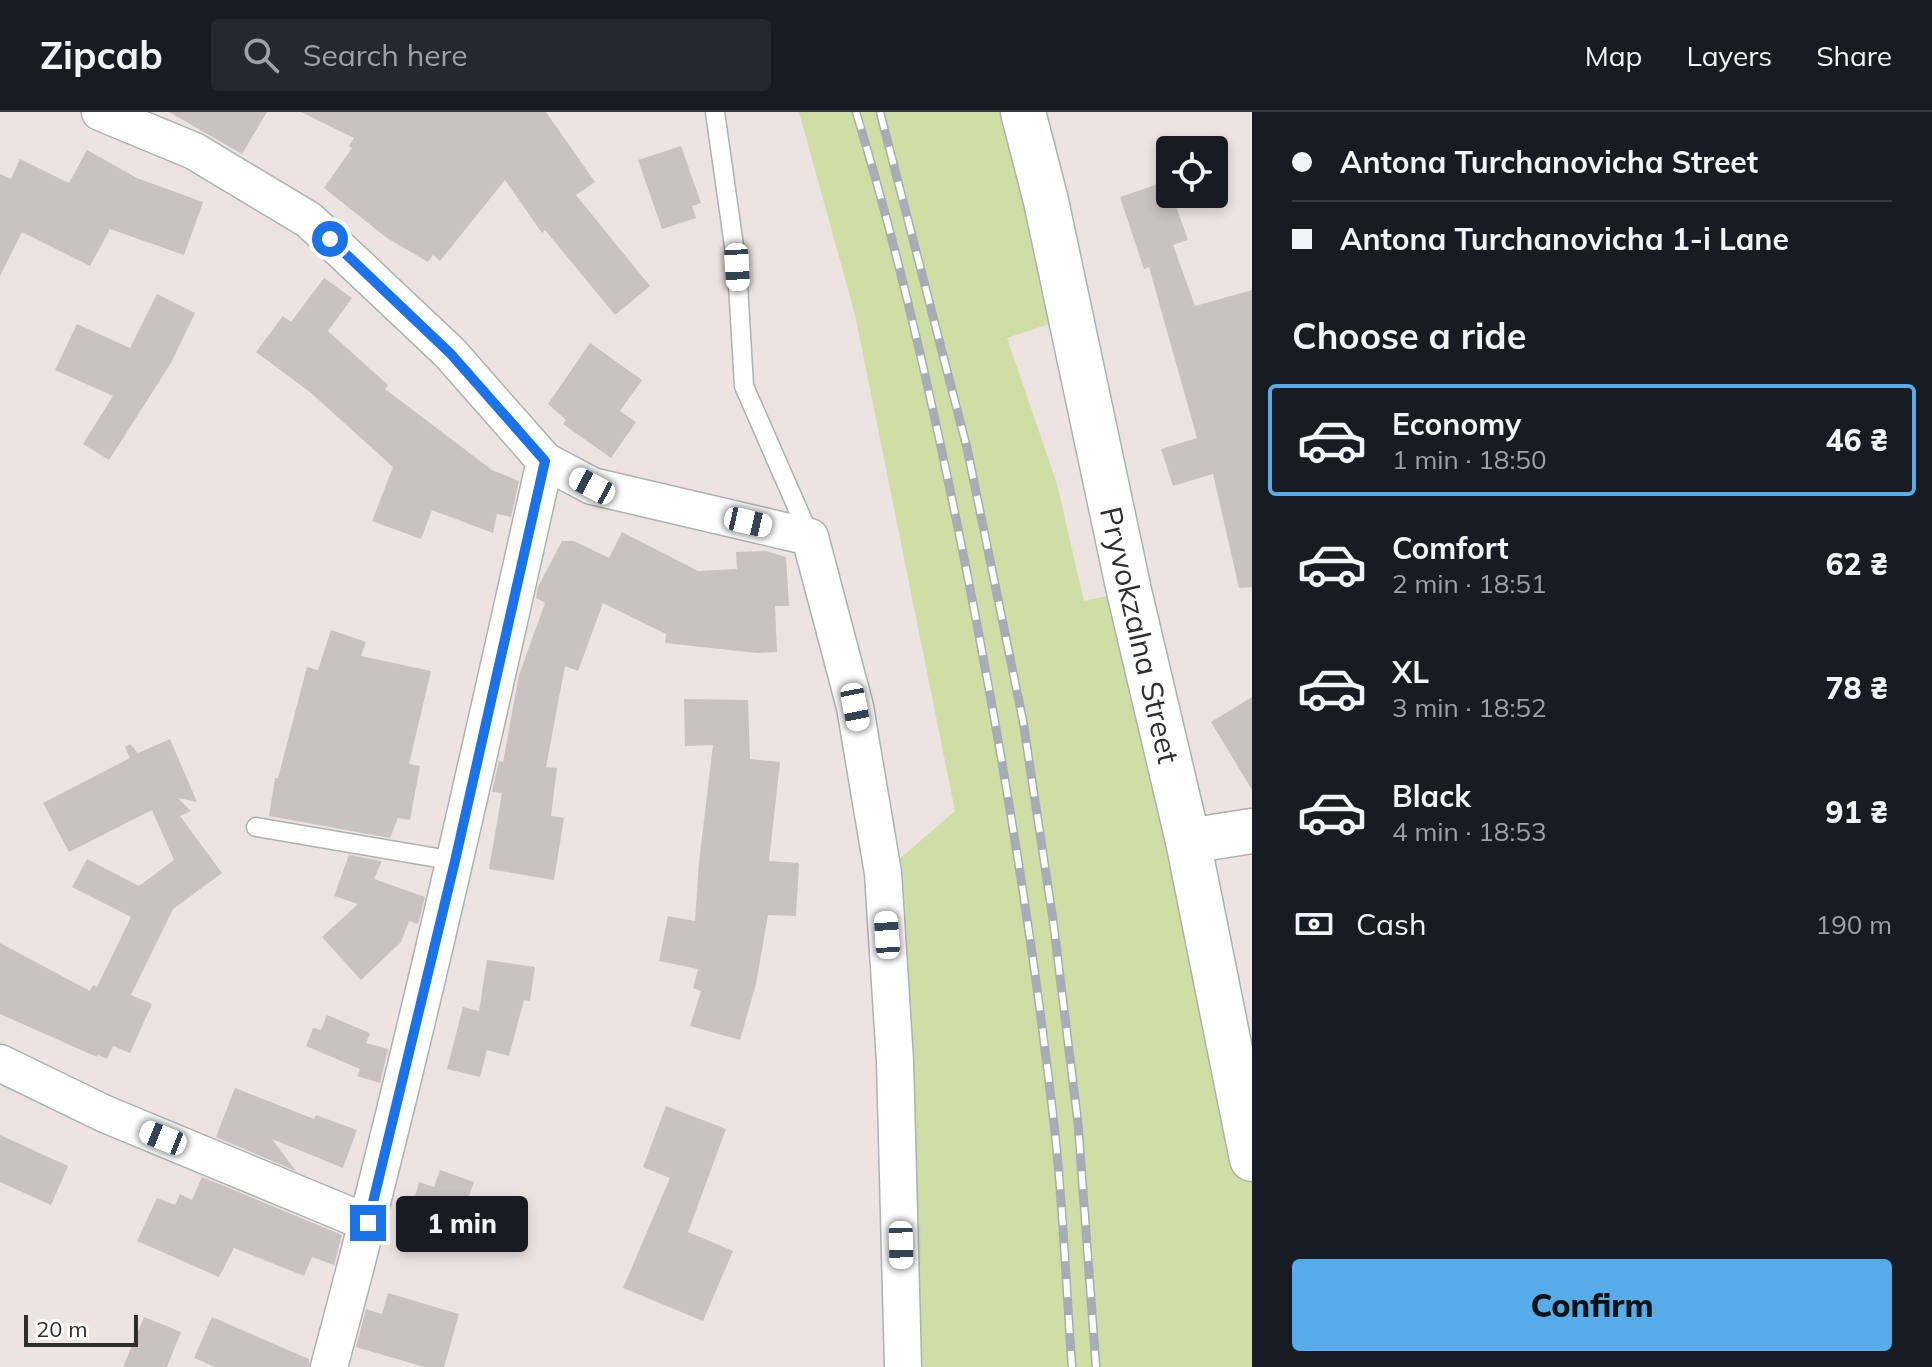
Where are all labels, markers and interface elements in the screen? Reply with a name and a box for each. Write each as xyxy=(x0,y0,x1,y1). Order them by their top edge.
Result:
search box xyxy=(211,19,771,91)
text: Zipcab xyxy=(40,31,163,79)
icon: search xyxy=(239,33,283,77)
text: Search here xyxy=(303,36,468,74)
text: Map xyxy=(1585,38,1642,73)
text: Layers xyxy=(1686,38,1772,73)
text: Share xyxy=(1816,38,1892,73)
map controls xyxy=(1156,136,1228,208)
button: locate xyxy=(1156,136,1228,208)
text: Antona Turchanovicha Street xyxy=(1340,143,1758,181)
text: Antona Turchanovicha 1-i Lane xyxy=(1340,220,1789,258)
route start xyxy=(312,221,348,257)
car xyxy=(724,242,750,292)
text: Choose a ride xyxy=(1292,313,1526,358)
icon: car xyxy=(1296,404,1368,476)
text: Economy xyxy=(1392,405,1521,443)
text: 46 ₴ xyxy=(1826,421,1888,459)
text: 1 min · 18:50 xyxy=(1392,443,1547,476)
car xyxy=(565,464,619,508)
street label: Pryvokzalna Street xyxy=(1092,503,1188,767)
car xyxy=(722,505,774,539)
icon: car xyxy=(1296,528,1368,600)
text: Comfort xyxy=(1392,529,1509,567)
text: 62 ₴ xyxy=(1826,545,1888,583)
text: 2 min · 18:51 xyxy=(1392,567,1547,600)
icon: car xyxy=(1296,652,1368,724)
text: XL xyxy=(1392,653,1429,691)
text: 78 ₴ xyxy=(1826,669,1888,707)
car xyxy=(839,681,871,733)
text: 3 min · 18:52 xyxy=(1392,691,1547,724)
icon: car xyxy=(1296,776,1368,848)
text: Black xyxy=(1392,777,1471,815)
text: 91 ₴ xyxy=(1826,793,1888,831)
text: 4 min · 18:53 xyxy=(1392,815,1547,848)
icon: cash xyxy=(1292,902,1336,946)
text: Cash xyxy=(1356,905,1427,943)
text: 190 m xyxy=(1816,908,1892,941)
car xyxy=(873,910,901,960)
car xyxy=(136,1118,190,1158)
callout: 1 min xyxy=(396,1195,528,1251)
route end xyxy=(350,1205,386,1241)
text: 1 min xyxy=(427,1207,497,1240)
car xyxy=(889,1221,913,1269)
button: Confirm xyxy=(1292,1259,1892,1351)
scale bar xyxy=(24,1311,138,1347)
text: 20 m xyxy=(36,1315,87,1343)

